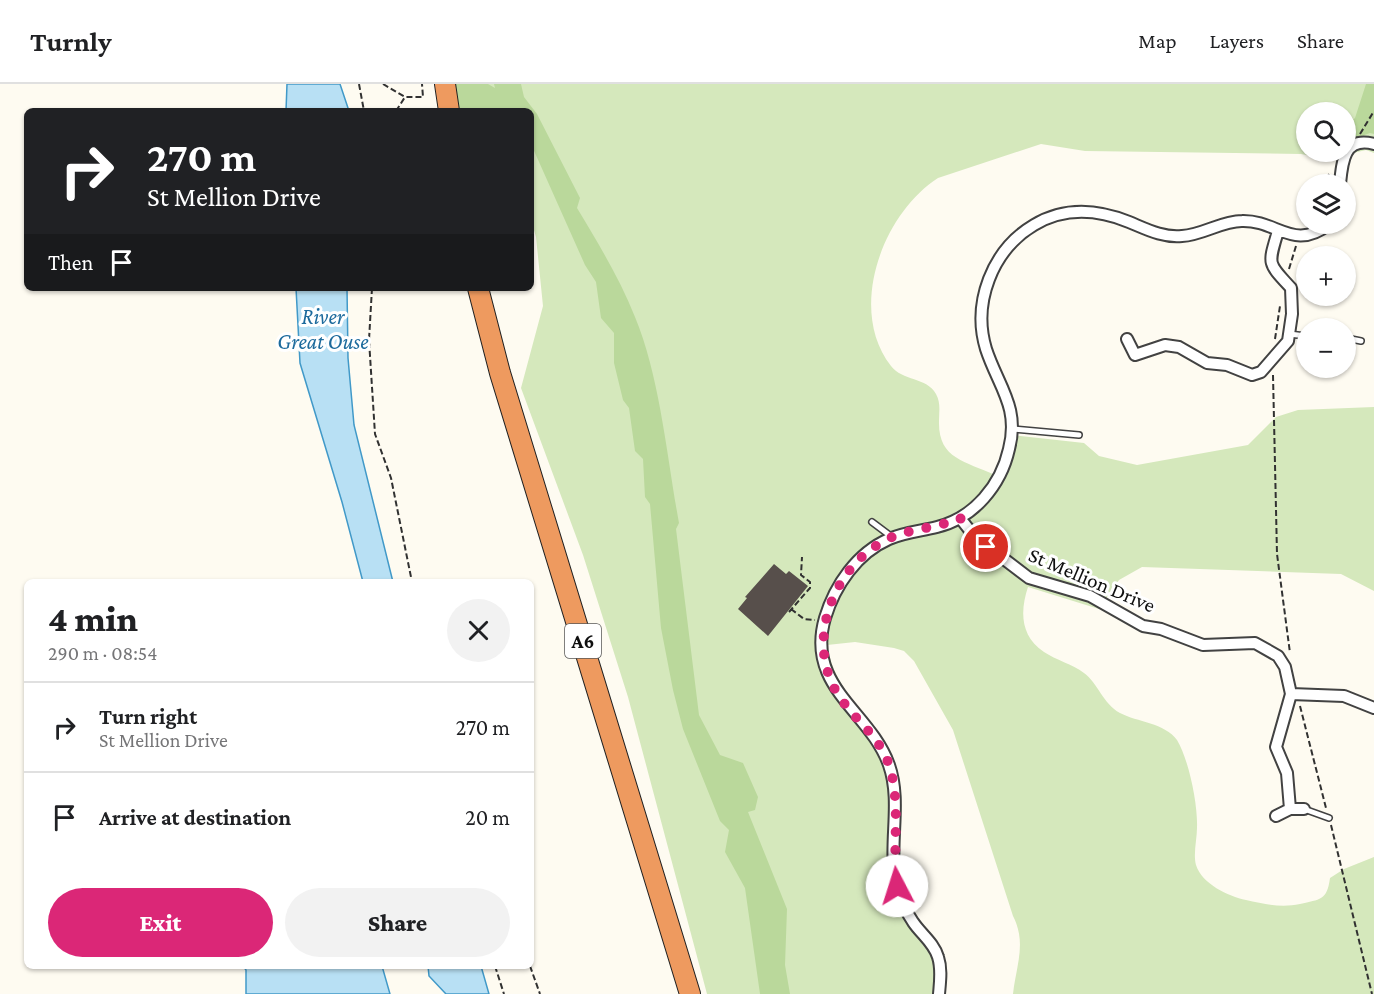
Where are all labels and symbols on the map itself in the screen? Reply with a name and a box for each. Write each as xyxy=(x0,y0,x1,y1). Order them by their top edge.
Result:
water label: River Great Ouse xyxy=(277,304,369,354)
pin xyxy=(960,521,1011,572)
street label: St Mellion Drive xyxy=(1025,543,1159,617)
road number: A6 xyxy=(565,624,601,658)
position arrow xyxy=(865,854,929,918)

